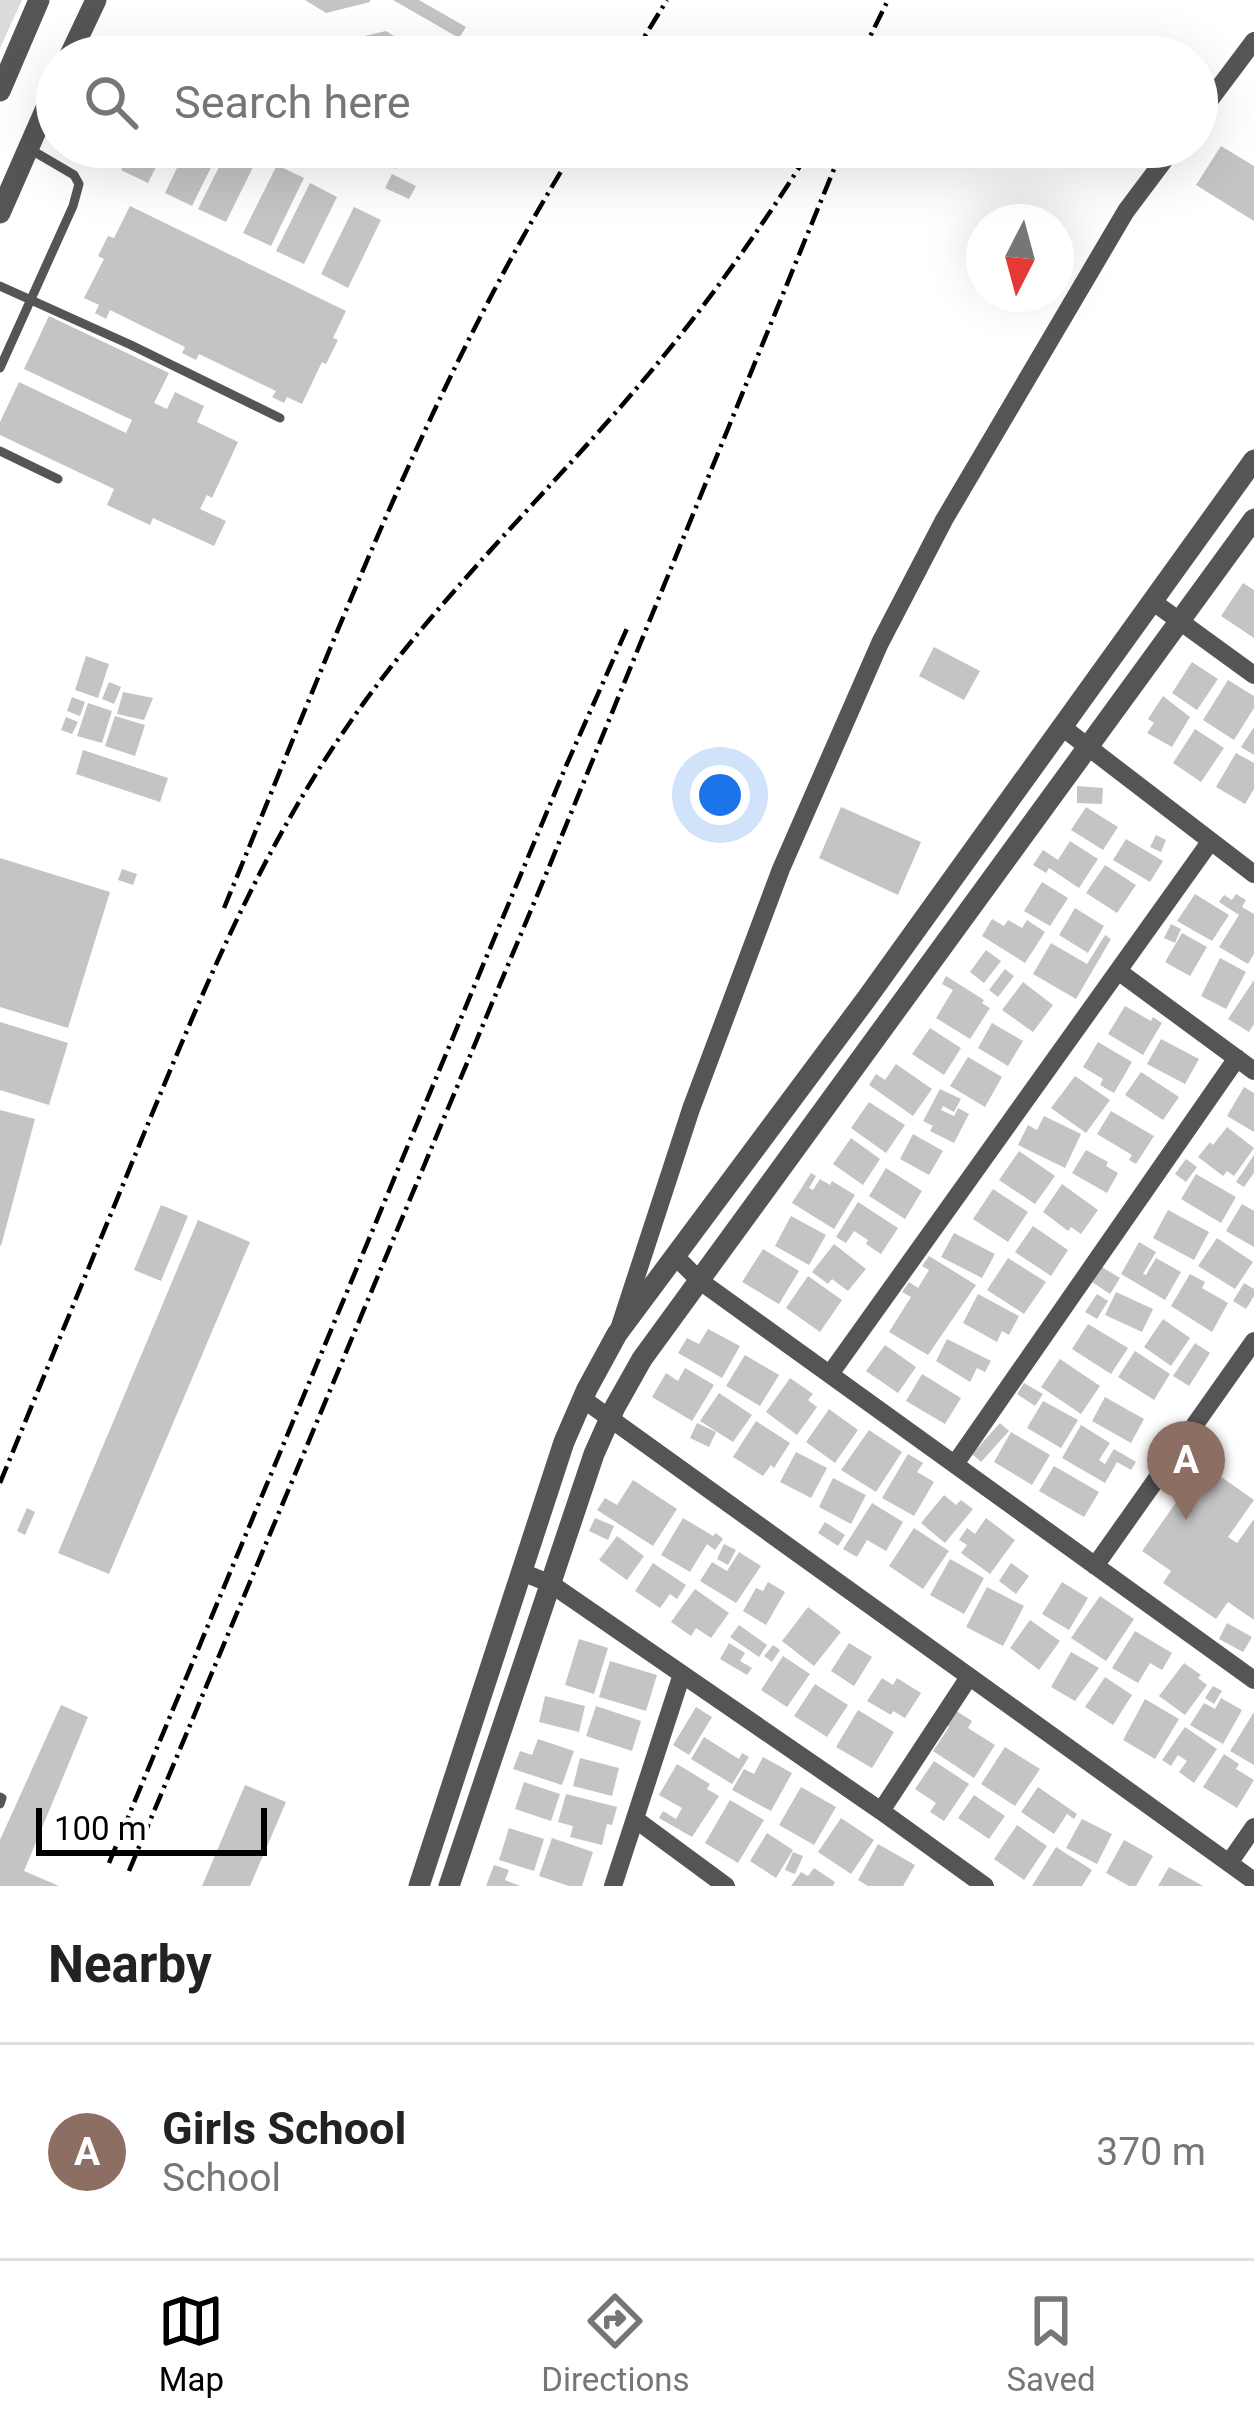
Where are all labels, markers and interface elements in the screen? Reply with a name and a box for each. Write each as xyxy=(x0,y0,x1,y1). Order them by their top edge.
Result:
search box xyxy=(36,36,1218,168)
icon: search xyxy=(78,69,144,135)
text: Search here xyxy=(174,76,411,129)
north arrow xyxy=(966,204,1074,312)
your location xyxy=(690,765,750,825)
pin: A xyxy=(1147,1421,1225,1520)
scale bar xyxy=(36,1802,267,1855)
text: 100 m xyxy=(54,1809,147,1848)
text: Nearby xyxy=(48,1935,212,1994)
text: Girls School xyxy=(162,2102,406,2155)
text: A xyxy=(74,2129,100,2175)
text: 370 m xyxy=(1096,2129,1206,2175)
text: School xyxy=(162,2155,281,2201)
tab: Map xyxy=(158,2288,224,2399)
tab: Directions xyxy=(541,2288,690,2399)
tab: Saved xyxy=(1006,2288,1096,2399)

